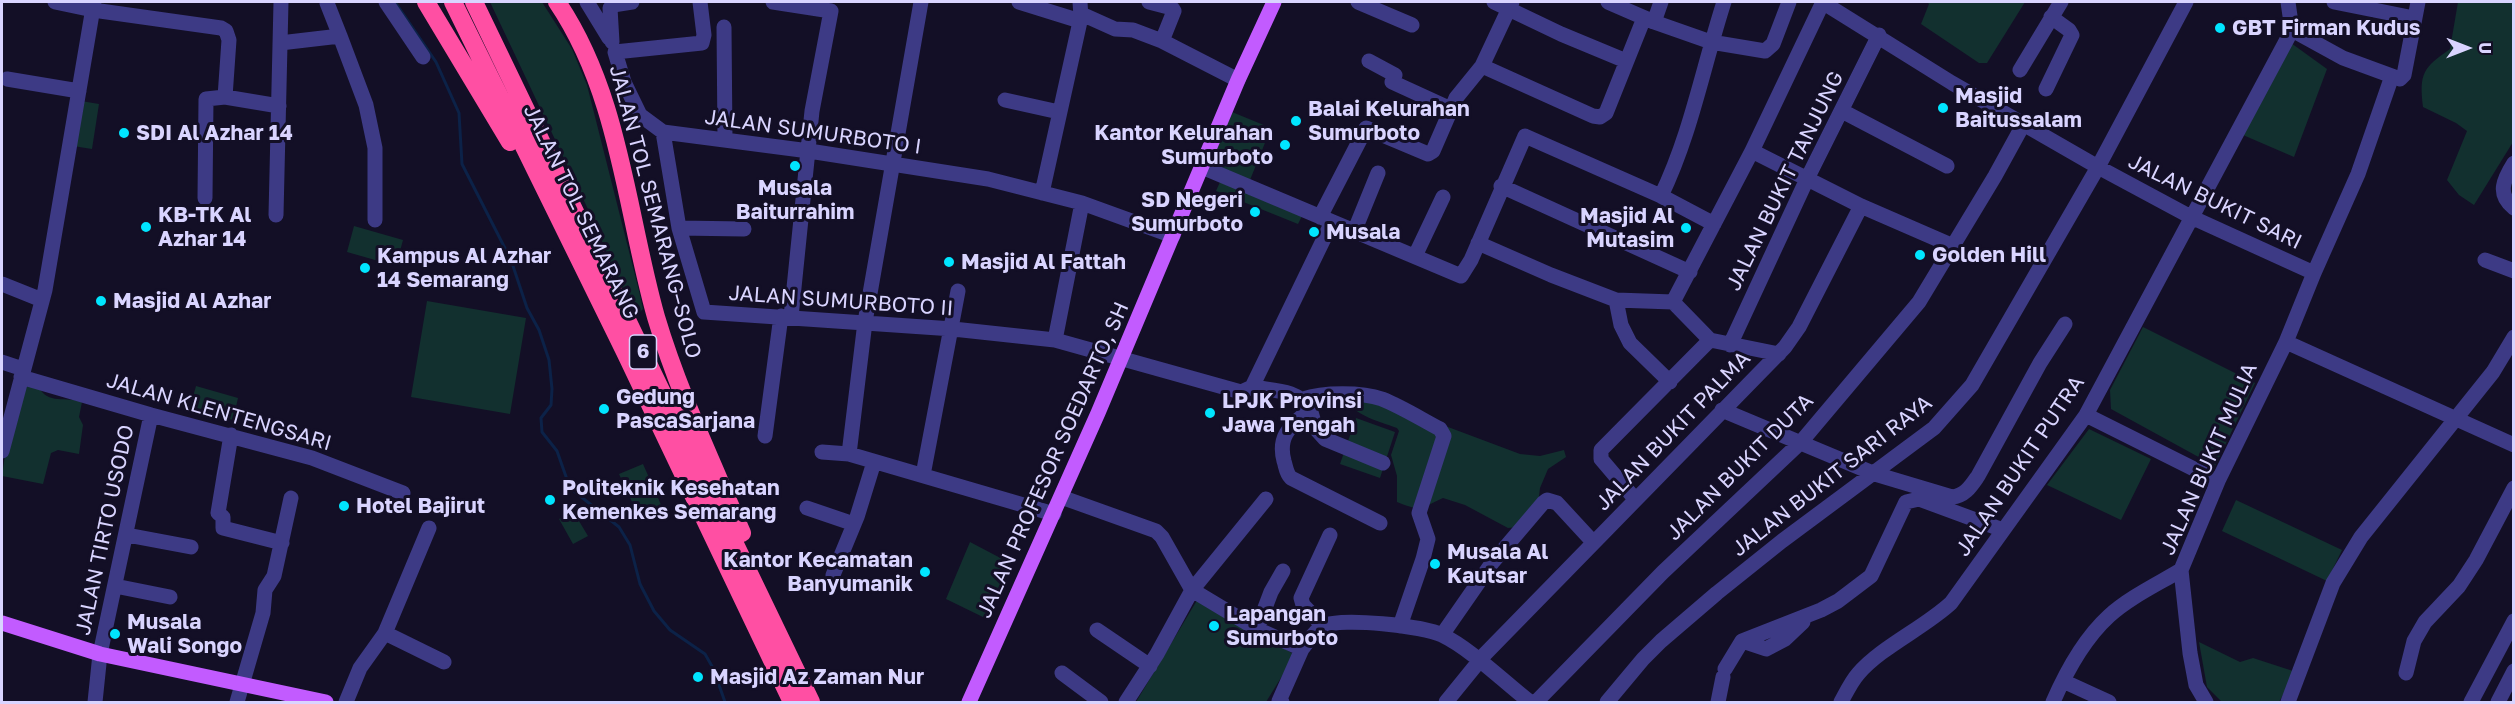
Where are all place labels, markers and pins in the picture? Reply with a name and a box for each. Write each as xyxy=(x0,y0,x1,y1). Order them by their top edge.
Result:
place label: GBT Firman Kudus xyxy=(2232,15,2420,41)
marker: GBT Firman Kudus xyxy=(2213,21,2227,35)
place label: Masjid Baitussalam xyxy=(1955,83,2082,133)
place label: Balai Kelurahan Sumurboto xyxy=(1308,96,1470,146)
marker: Masjid Baitussalam xyxy=(1936,101,1950,115)
marker: Balai Kelurahan Sumurboto xyxy=(1289,114,1303,128)
place label: SDI Al Azhar 14 xyxy=(136,120,293,146)
place label: Kantor Kelurahan Sumurboto xyxy=(1094,120,1273,170)
marker: SDI Al Azhar 14 xyxy=(117,126,131,140)
marker: Kantor Kelurahan Sumurboto xyxy=(1278,138,1292,152)
marker: Musala Baiturrahim xyxy=(788,159,802,173)
place label: Musala Baiturrahim xyxy=(736,175,854,225)
place label: SD Negeri Sumurboto xyxy=(1131,187,1243,237)
place label: KB-TK Al Azhar 14 xyxy=(158,202,251,252)
place label: Masjid Al Mutasim xyxy=(1580,203,1674,253)
marker: SD Negeri Sumurboto xyxy=(1248,205,1262,219)
place label: Musala xyxy=(1326,219,1400,245)
marker: KB-TK Al Azhar 14 xyxy=(139,220,153,234)
marker: Masjid Al Mutasim xyxy=(1679,221,1693,235)
marker: Musala xyxy=(1307,225,1321,239)
place label: Golden Hill xyxy=(1932,242,2046,268)
place label: Kampus Al Azhar 14 Semarang xyxy=(377,243,551,293)
marker: Golden Hill xyxy=(1913,248,1927,262)
place label: Masjid Al Fattah xyxy=(961,249,1126,275)
marker: Masjid Al Fattah xyxy=(942,255,956,269)
marker: Kampus Al Azhar 14 Semarang xyxy=(358,261,372,275)
place label: Masjid Al Azhar xyxy=(113,288,271,314)
marker: Masjid Al Azhar xyxy=(94,294,108,308)
place label: Gedung PascaSarjana xyxy=(616,384,755,434)
place label: LPJK Provinsi Jawa Tengah xyxy=(1222,388,1362,438)
marker: Gedung PascaSarjana xyxy=(597,402,611,416)
marker: LPJK Provinsi Jawa Tengah xyxy=(1203,406,1217,420)
place label: Politeknik Kesehatan Kemenkes Semarang xyxy=(562,475,780,525)
place label: Hotel Bajirut xyxy=(356,493,485,519)
marker: Politeknik Kesehatan Kemenkes Semarang xyxy=(543,493,557,507)
marker: Hotel Bajirut xyxy=(337,499,351,513)
place label: Musala Al Kautsar xyxy=(1447,539,1548,589)
place label: Kantor Kecamatan Banyumanik xyxy=(723,547,913,597)
marker: Musala Al Kautsar xyxy=(1428,557,1442,571)
marker: Kantor Kecamatan Banyumanik xyxy=(918,565,932,579)
place label: Lapangan Sumurboto xyxy=(1226,601,1338,651)
place label: Musala Wali Songo xyxy=(127,609,242,659)
marker: Lapangan Sumurboto xyxy=(1207,619,1221,633)
marker: Musala Wali Songo xyxy=(108,627,122,641)
place label: Masjid Az Zaman Nur xyxy=(710,664,924,690)
marker: Masjid Az Zaman Nur xyxy=(691,670,705,684)

